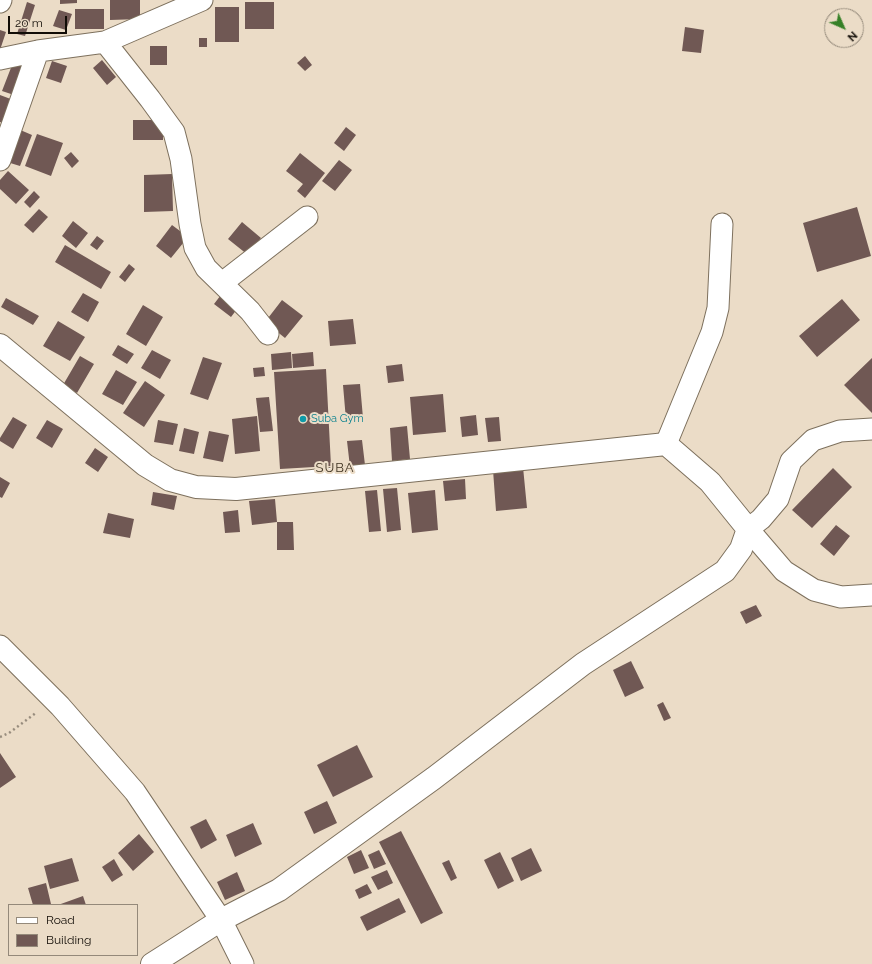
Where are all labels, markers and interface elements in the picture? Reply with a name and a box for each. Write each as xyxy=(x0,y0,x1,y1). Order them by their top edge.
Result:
scale bar xyxy=(10,8,69,34)
north arrow xyxy=(824,8,864,48)
text: 20 m xyxy=(15,16,43,30)
text: N xyxy=(845,29,860,44)
place label: Suba Gym xyxy=(311,412,364,426)
marker: Suba Gym xyxy=(298,414,308,424)
district label: SUBA xyxy=(316,460,354,476)
legend xyxy=(8,904,138,956)
text: Road xyxy=(46,913,75,927)
text: Building xyxy=(46,933,92,947)

